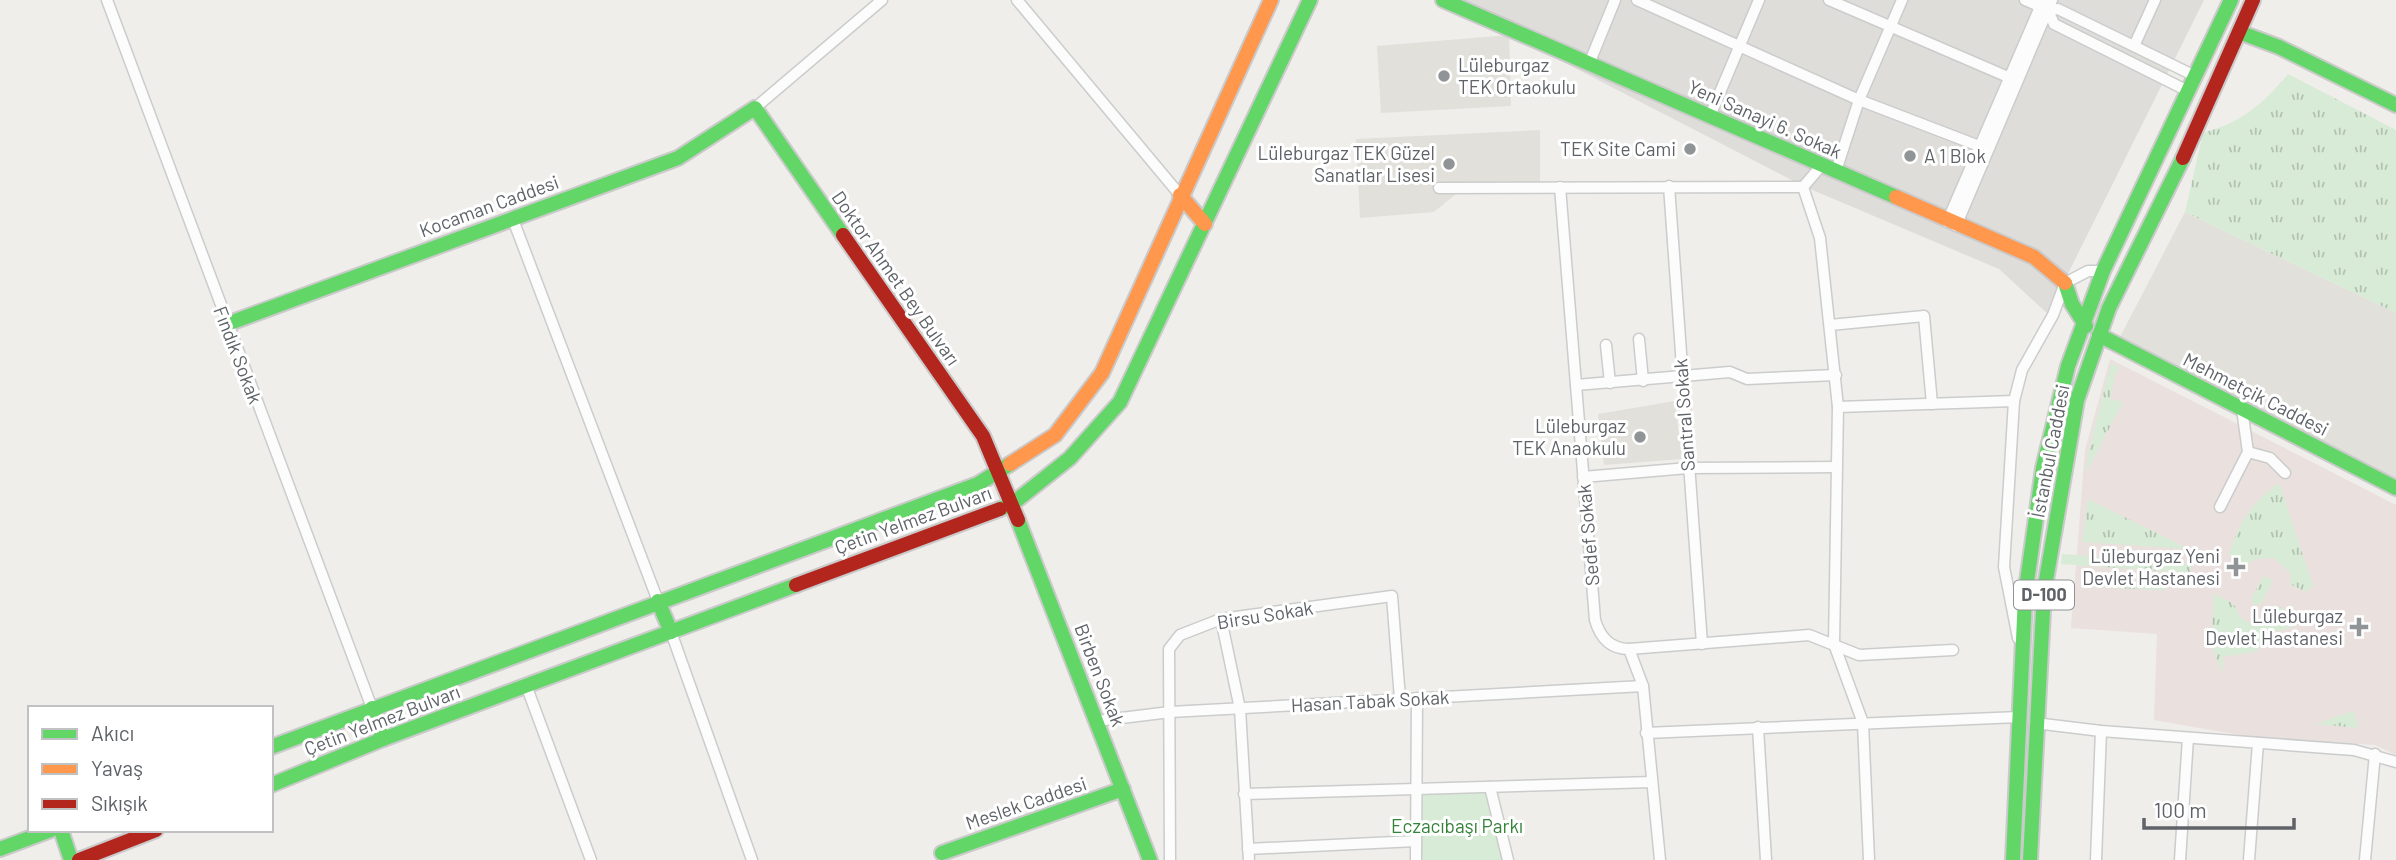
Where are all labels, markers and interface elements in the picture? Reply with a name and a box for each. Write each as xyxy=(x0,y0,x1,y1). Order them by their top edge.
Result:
place label: Lüleburgaz TEK Ortaokulu xyxy=(1458,53,1576,98)
marker: Lüleburgaz TEK Ortaokulu xyxy=(1436,68,1452,84)
street label: Yeni Sanayi 6. Sokak xyxy=(1685,74,1845,163)
place label: TEK Site Cami xyxy=(1560,137,1676,160)
place label: Lüleburgaz TEK Güzel Sanatlar Lisesi xyxy=(1258,141,1435,186)
marker: TEK Site Cami xyxy=(1682,141,1698,157)
place label: A 1 Blok xyxy=(1924,144,1986,167)
marker: A 1 Blok xyxy=(1902,148,1918,164)
marker: Lüleburgaz TEK Güzel Sanatlar Lisesi xyxy=(1441,156,1457,172)
street label: Kocaman Caddesi xyxy=(416,170,562,241)
street label: Doktor Ahmet Bey Bulvarı xyxy=(828,186,965,369)
street label: Fındık Sokak xyxy=(209,303,268,407)
street label: Mehmetçik Caddesi xyxy=(2180,347,2333,440)
street label: Santral Sokak xyxy=(1668,358,1699,472)
street label: İstanbul Caddesi xyxy=(2025,382,2074,520)
place label: Lüleburgaz TEK Anaokulu xyxy=(1512,414,1626,459)
marker: Lüleburgaz TEK Anaokulu xyxy=(1632,429,1648,445)
street label: Çetin Yelmez Bulvarı xyxy=(831,480,994,559)
street label: Sedef Sokak xyxy=(1572,483,1603,587)
place label: Lüleburgaz Yeni Devlet Hastanesi xyxy=(2082,544,2220,589)
marker: Lüleburgaz Yeni Devlet Hastanesi xyxy=(2226,557,2246,577)
road number: D-100 xyxy=(2014,580,2074,610)
street label: Birsu Sokak xyxy=(1215,596,1315,633)
place label: Lüleburgaz Devlet Hastanesi xyxy=(2205,604,2343,649)
marker: Lüleburgaz Devlet Hastanesi xyxy=(2349,617,2369,637)
street label: Birben Sokak xyxy=(1070,620,1131,729)
street label: Çetin Yelmez Bulvarı xyxy=(301,679,463,760)
street label: Hasan Tabak Sokak xyxy=(1290,685,1450,716)
legend xyxy=(28,706,273,832)
text: Akıcı xyxy=(91,720,134,745)
text: Yavaş xyxy=(91,755,143,780)
street label: Meslek Caddesi xyxy=(962,771,1089,834)
scale bar xyxy=(2144,786,2294,830)
text: Sıkışık xyxy=(91,790,148,815)
text: 100 m xyxy=(2154,797,2207,822)
park label: Eczacıbaşı Parkı xyxy=(1391,814,1523,837)

